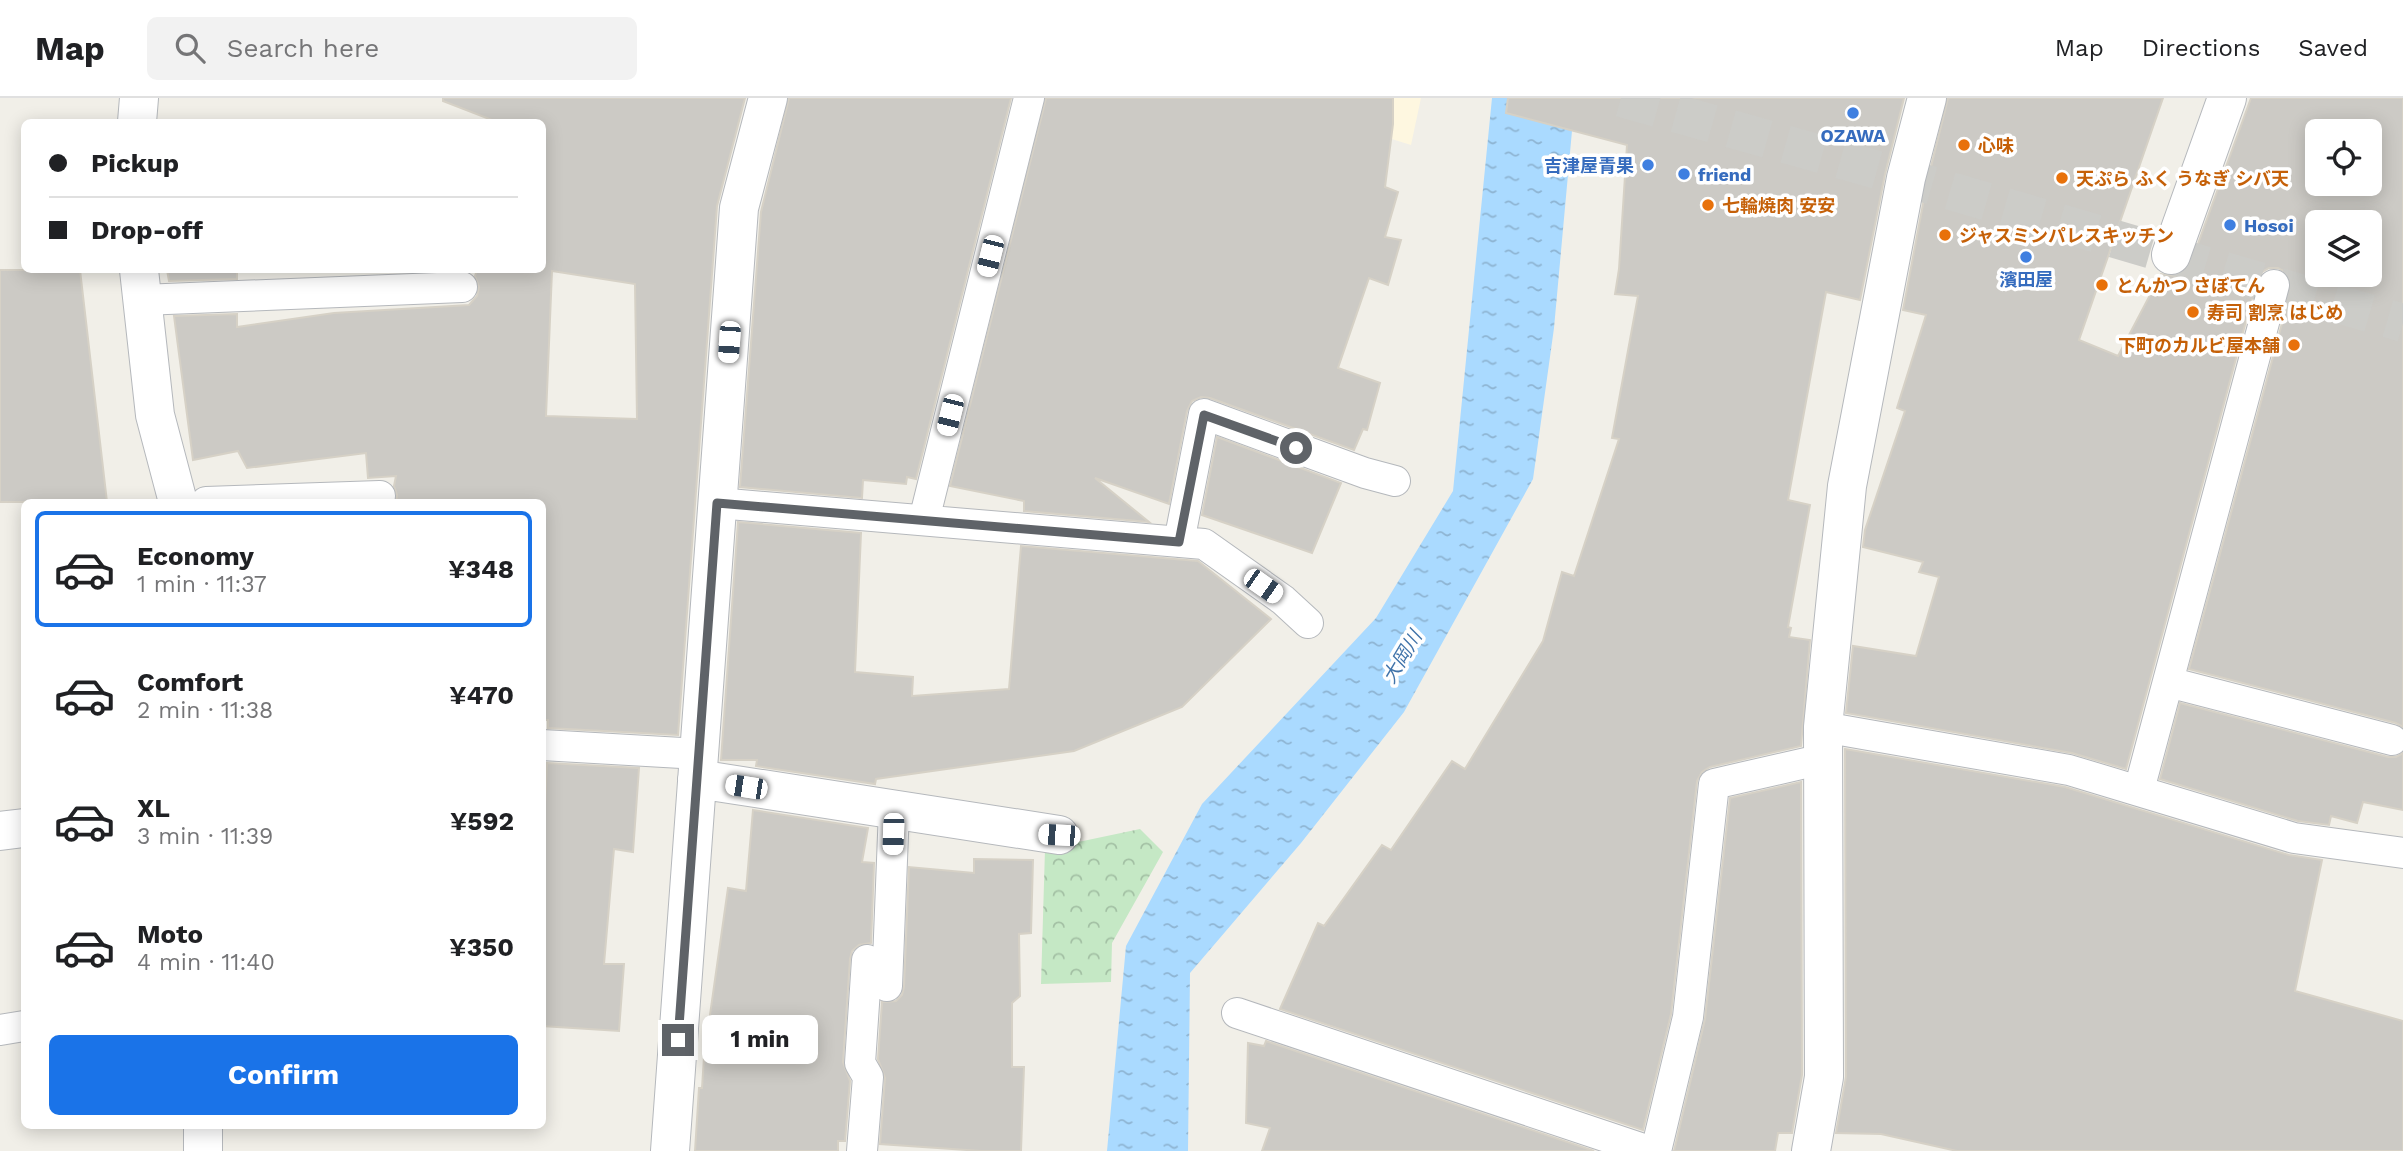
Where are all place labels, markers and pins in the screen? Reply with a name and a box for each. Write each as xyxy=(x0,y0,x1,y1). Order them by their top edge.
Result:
marker: OZAWA xyxy=(1845,105,1861,121)
place label: OZAWA xyxy=(1821,125,1886,146)
place label: 心味 xyxy=(1978,135,2014,156)
marker: 心味 xyxy=(1956,137,1972,153)
place label: 吉津屋青果 xyxy=(1544,155,1634,176)
marker: 吉津屋青果 xyxy=(1640,157,1656,173)
place label: friend xyxy=(1698,164,1751,185)
marker: friend xyxy=(1676,166,1692,182)
place label: 天ぷら ふく うなぎ シバ天 xyxy=(2076,168,2289,189)
marker: 天ぷら ふく うなぎ シバ天 xyxy=(2054,170,2070,186)
place label: 七輪焼肉 安安 xyxy=(1722,195,1835,216)
marker: 七輪焼肉 安安 xyxy=(1700,197,1716,213)
place label: Hosoi xyxy=(2244,215,2294,236)
marker: Hosoi xyxy=(2222,217,2238,233)
place label: ジャスミンパレスキッチン xyxy=(1959,225,2174,246)
marker: ジャスミンパレスキッチン xyxy=(1937,227,1953,243)
marker: 濱田屋 xyxy=(2018,249,2034,265)
place label: 濱田屋 xyxy=(1999,269,2053,290)
place label: とんかつ さぼてん xyxy=(2116,275,2265,296)
marker: とんかつ さぼてん xyxy=(2094,277,2110,293)
place label: 寿司 割烹 はじめ xyxy=(2207,302,2343,323)
marker: 寿司 割烹 はじめ xyxy=(2185,304,2201,320)
place label: 下町のカルビ屋本舗 xyxy=(2118,335,2280,356)
marker: 下町のカルビ屋本舗 xyxy=(2286,337,2302,353)

